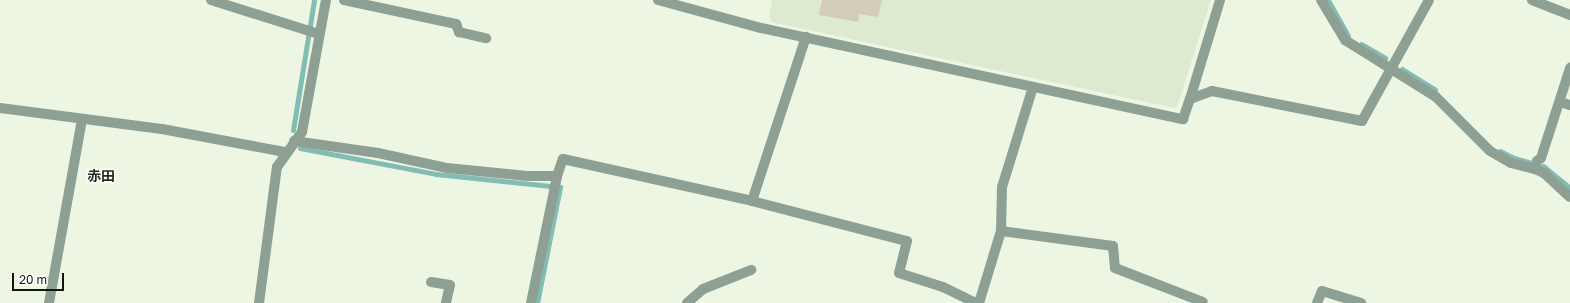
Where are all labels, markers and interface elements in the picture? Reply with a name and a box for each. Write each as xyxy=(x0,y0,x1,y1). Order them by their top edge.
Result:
district label: 赤田 xyxy=(87,168,115,184)
scale bar xyxy=(14,265,66,291)
text: 20 m xyxy=(19,272,47,287)

